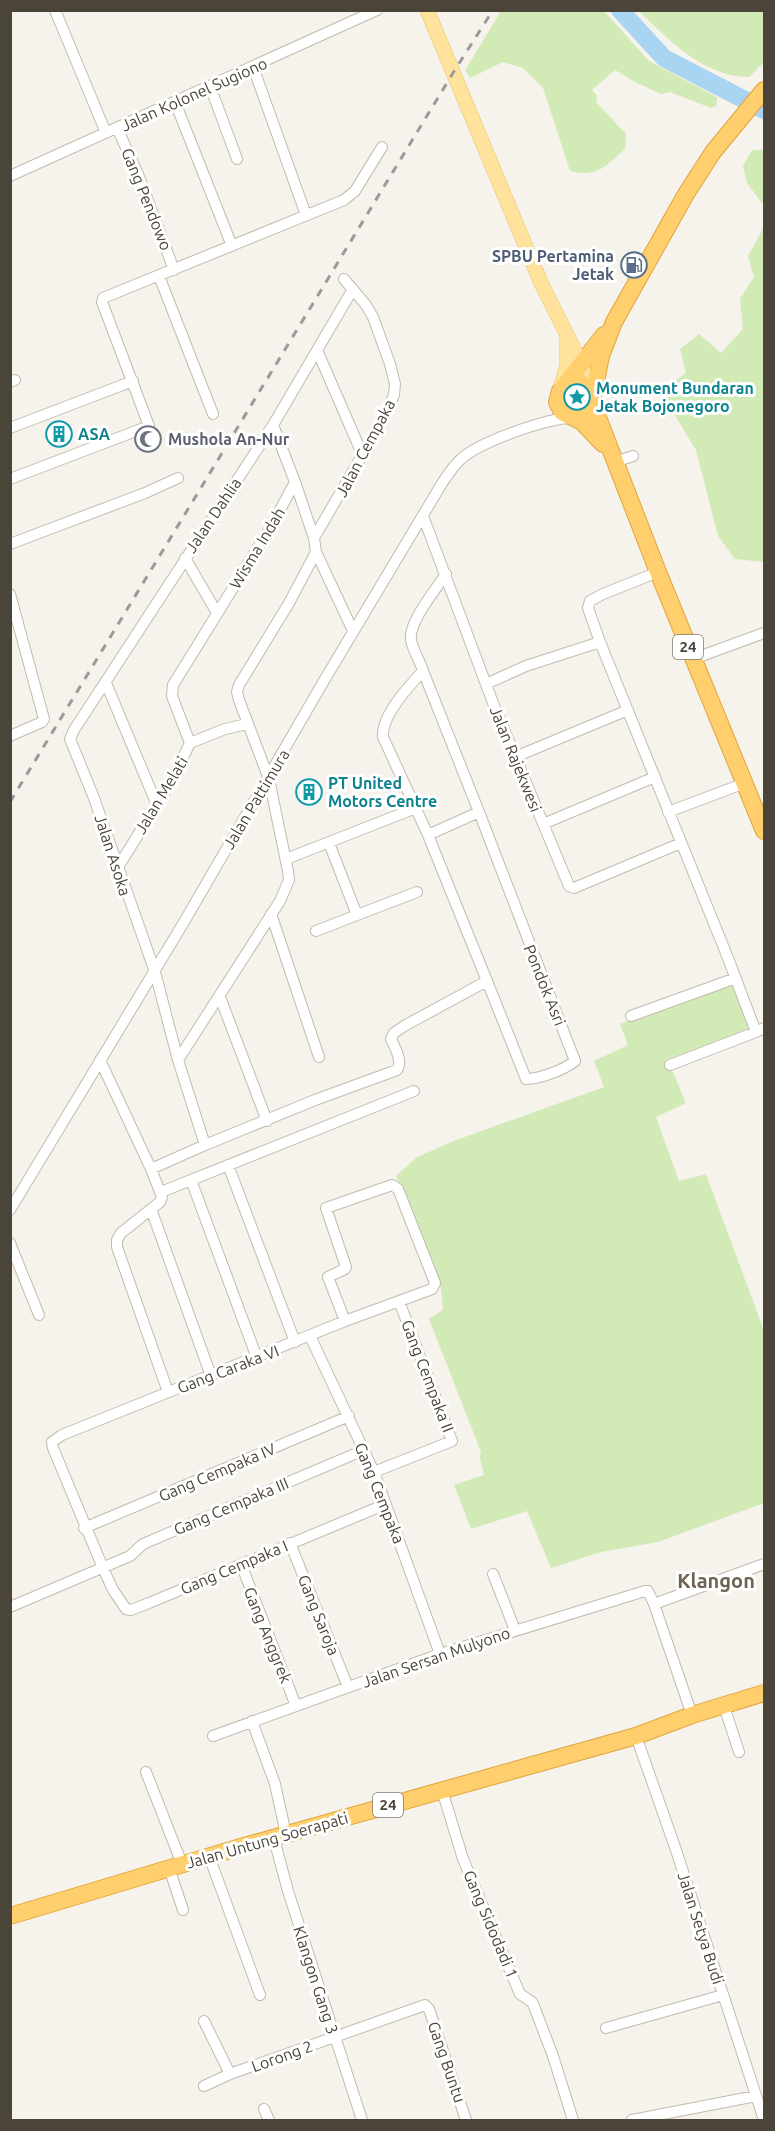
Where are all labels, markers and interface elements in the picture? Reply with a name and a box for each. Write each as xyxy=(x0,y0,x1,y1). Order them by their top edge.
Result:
street label: Jalan Kolonel Sugiono xyxy=(118,54,270,134)
street label: Gang Pendowo xyxy=(118,145,176,253)
place label: SPBU Pertamina Jetak xyxy=(492,247,614,283)
fuel station icon: SPBU Pertamina Jetak xyxy=(619,250,649,280)
place label: Monument Bundaran Jetak Bojonegoro xyxy=(596,379,754,415)
place icon: Monument Bundaran Jetak Bojonegoro xyxy=(562,382,592,412)
street label: Jalan Cempaka xyxy=(332,396,398,500)
building icon: ASA xyxy=(44,419,74,449)
mosque icon: Mushola An-Nur xyxy=(133,424,163,454)
place label: ASA xyxy=(78,425,111,443)
place label: Mushola An-Nur xyxy=(168,430,290,448)
street label: Jalan Dahlia xyxy=(181,474,245,556)
street label: Wisma Indah xyxy=(226,504,288,592)
road number: 24 xyxy=(673,635,703,659)
street label: Jalan Rajekwesi xyxy=(487,704,545,814)
street label: Jalan Pattimura xyxy=(219,746,293,852)
street label: Jalan Melati xyxy=(131,753,191,837)
place label: PT United Motors Centre xyxy=(328,774,437,810)
building icon: PT United Motors Centre xyxy=(294,777,324,807)
street label: Jalan Asoka xyxy=(91,812,135,898)
street label: Pondok Asri xyxy=(521,942,569,1028)
street label: Gang Cempaka II xyxy=(398,1317,458,1435)
street label: Gang Caraka VI xyxy=(175,1341,281,1397)
street label: Gang Cempaka IV xyxy=(156,1439,278,1505)
street label: Gang Cempaka xyxy=(352,1440,408,1546)
street label: Gang Cempaka III xyxy=(171,1474,291,1538)
street label: Gang Cempaka I xyxy=(178,1536,290,1598)
district label: Klangon xyxy=(677,1569,755,1592)
street label: Gang Saroja xyxy=(295,1572,343,1658)
street label: Gang Anggrek xyxy=(241,1584,295,1686)
street label: Jalan Sersan Mulyono xyxy=(360,1623,512,1691)
road number: 24 xyxy=(373,1793,403,1817)
street label: Jalan Untung Soerapati xyxy=(184,1808,350,1872)
street label: Gang Sidodadi 1 xyxy=(460,1867,522,1981)
street label: Jalan Setya Budi xyxy=(674,1870,728,1986)
street label: Klangon Gang 3 xyxy=(290,1924,342,2036)
street label: Gang Buntu xyxy=(425,2019,469,2105)
street label: Lorong 2 xyxy=(249,2037,315,2075)

